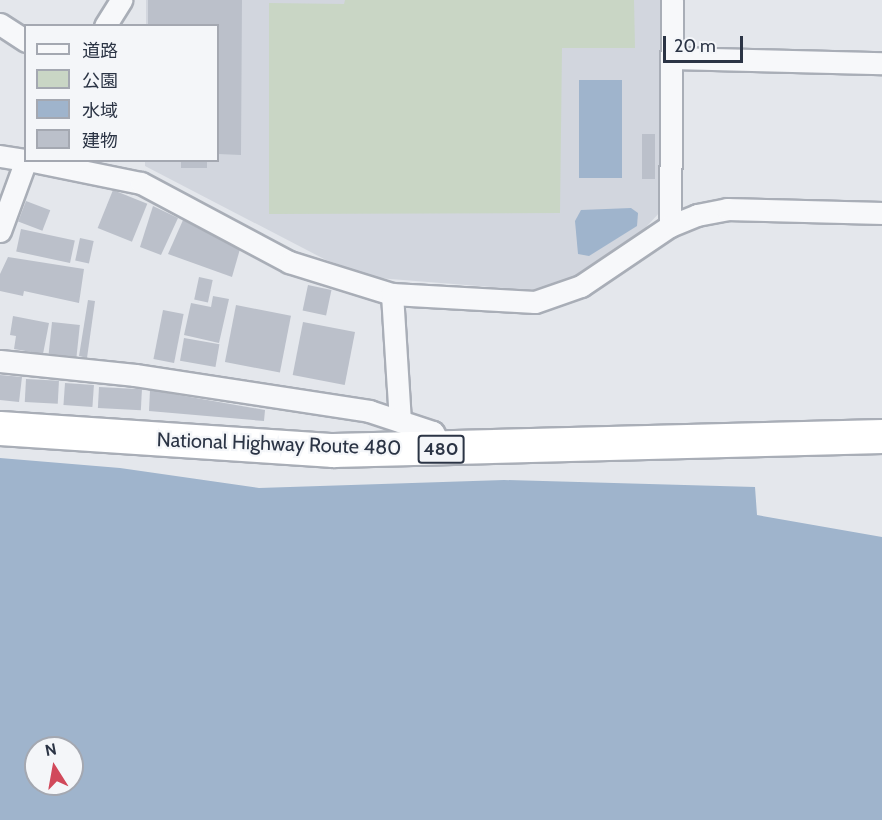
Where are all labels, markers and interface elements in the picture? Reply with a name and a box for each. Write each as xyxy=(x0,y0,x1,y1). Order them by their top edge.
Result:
legend xyxy=(24,24,219,162)
scale bar xyxy=(666,24,746,62)
text: 20 m xyxy=(674,35,716,57)
text: 道路 xyxy=(82,40,118,62)
text: 公園 xyxy=(82,70,118,92)
text: 水域 xyxy=(82,100,118,122)
text: 建物 xyxy=(82,130,118,152)
street label: National Highway Route 480 xyxy=(156,428,402,460)
road number: 480 xyxy=(417,434,465,464)
north arrow xyxy=(24,736,84,796)
text: N xyxy=(43,739,58,760)

